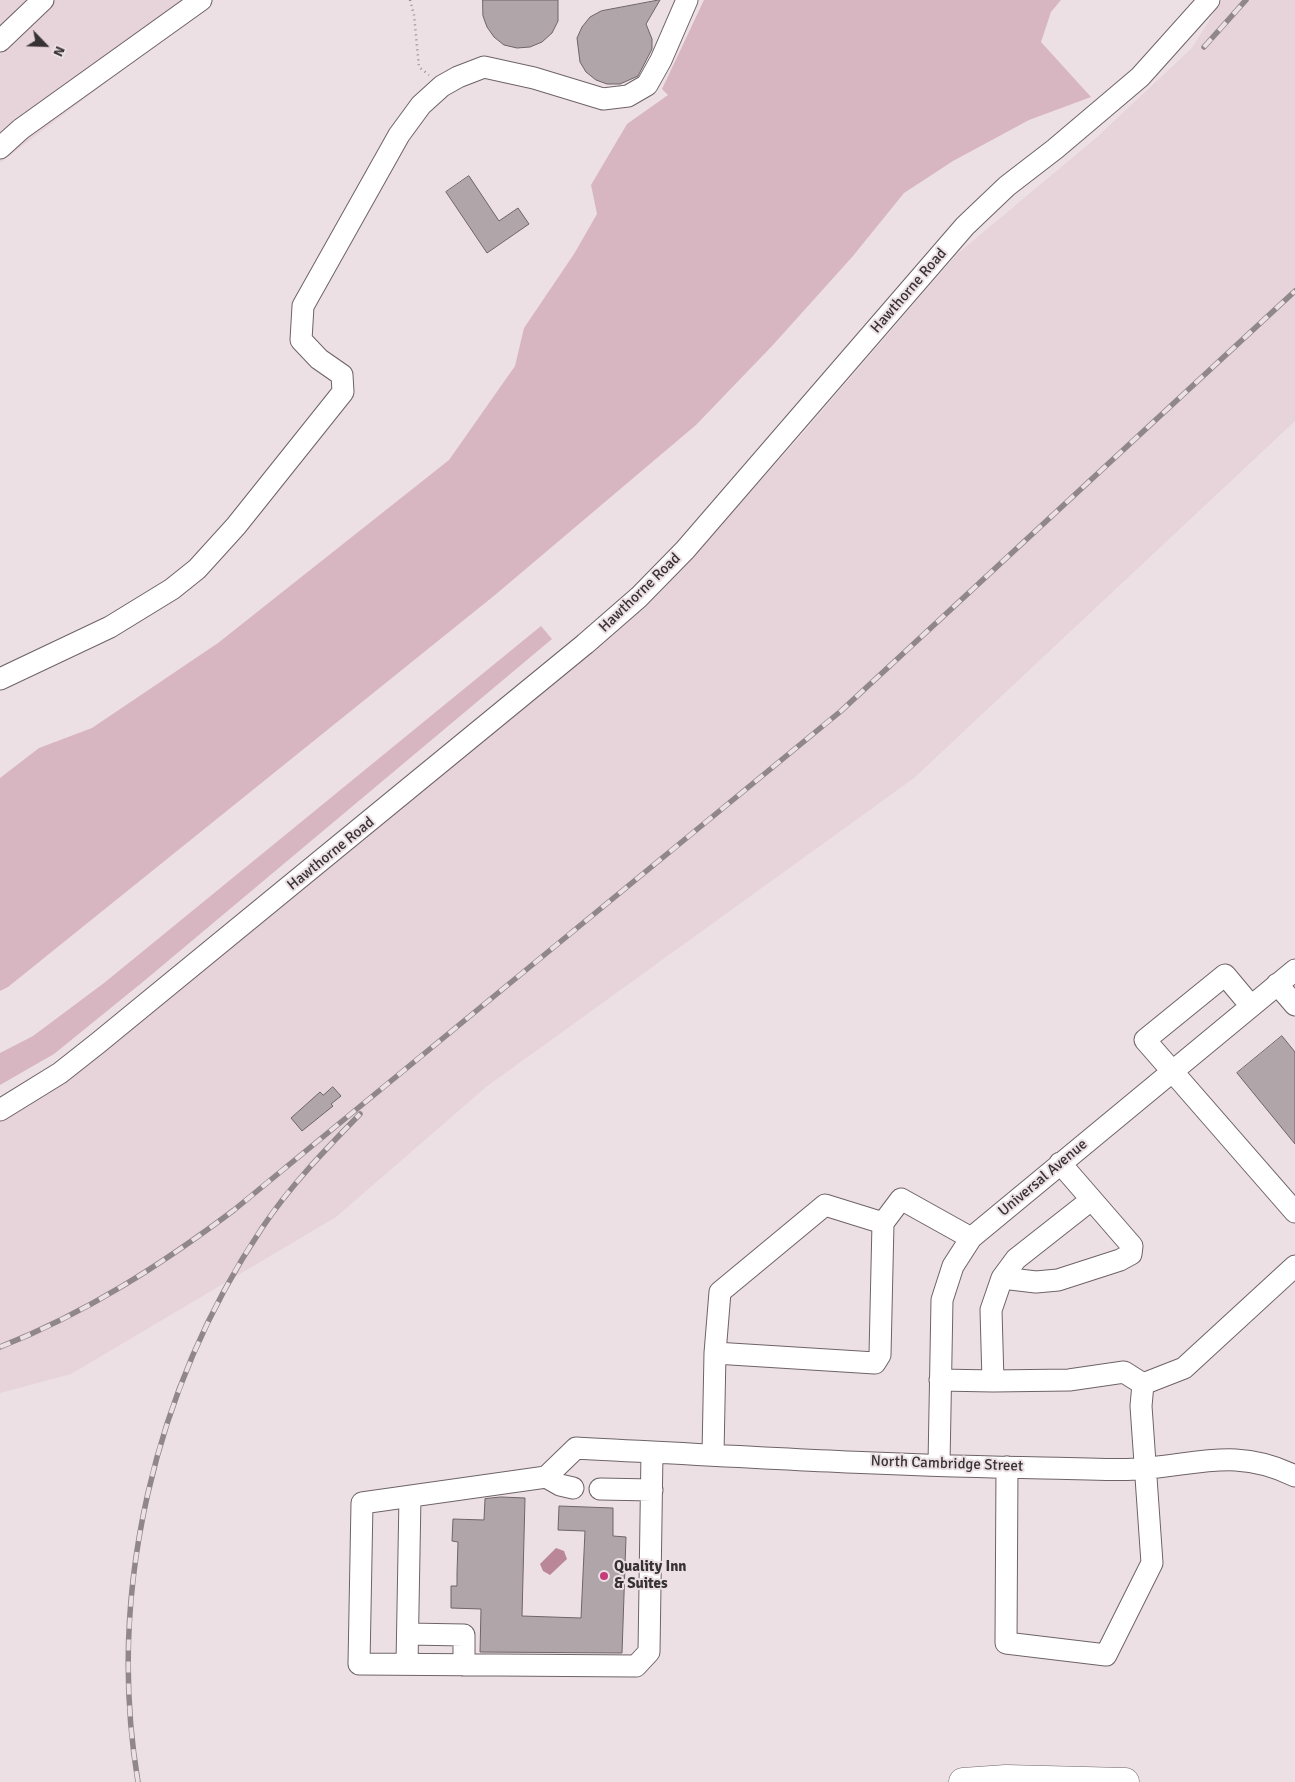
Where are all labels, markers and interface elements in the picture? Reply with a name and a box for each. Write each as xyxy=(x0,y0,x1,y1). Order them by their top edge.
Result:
north arrow xyxy=(20,20,70,70)
text: N xyxy=(49,43,69,59)
street label: Hawthorne Road xyxy=(867,245,951,337)
street label: Hawthorne Road xyxy=(595,550,685,636)
street label: Hawthorne Road xyxy=(284,814,378,894)
street label: Universal Avenue xyxy=(995,1136,1091,1220)
street label: North Cambridge Street xyxy=(870,1452,1024,1476)
place label: Quality Inn & Suites xyxy=(614,1558,687,1593)
marker: Quality Inn & Suites xyxy=(598,1570,610,1582)

